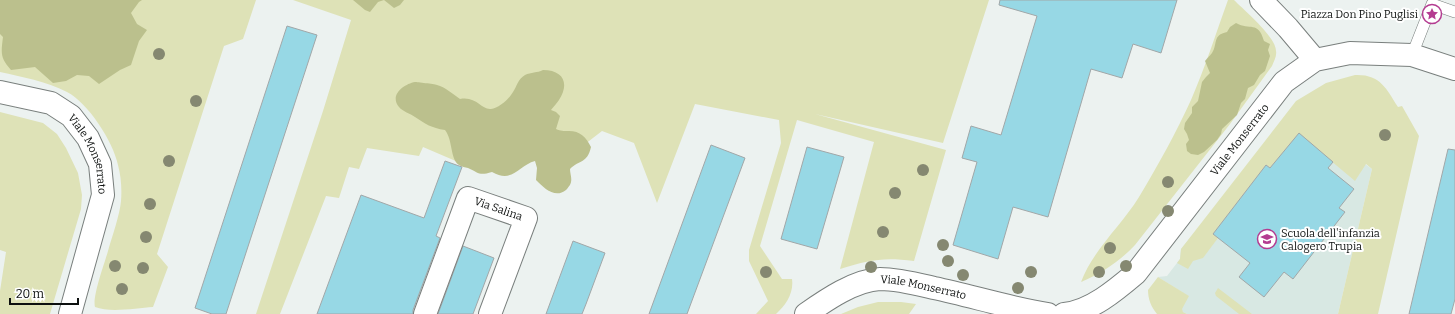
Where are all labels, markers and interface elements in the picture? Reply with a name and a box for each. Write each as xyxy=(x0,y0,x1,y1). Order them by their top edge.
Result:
place icon: Piazza Don Pino Puglisi xyxy=(1421,3,1443,25)
place label: Piazza Don Pino Puglisi xyxy=(1301,8,1419,21)
street label: Viale Monserrato xyxy=(1208,101,1272,178)
street label: Viale Monserrato xyxy=(65,112,109,195)
street label: Via Salina xyxy=(472,195,524,223)
place label: Scuola dell'infanzia Calogero Trupia xyxy=(1281,227,1380,253)
school or university icon: Scuola dell'infanzia Calogero Trupia xyxy=(1256,228,1278,250)
street label: Viale Monserrato xyxy=(880,273,968,302)
scale bar xyxy=(10,280,78,306)
text: 20 m xyxy=(16,287,45,301)

